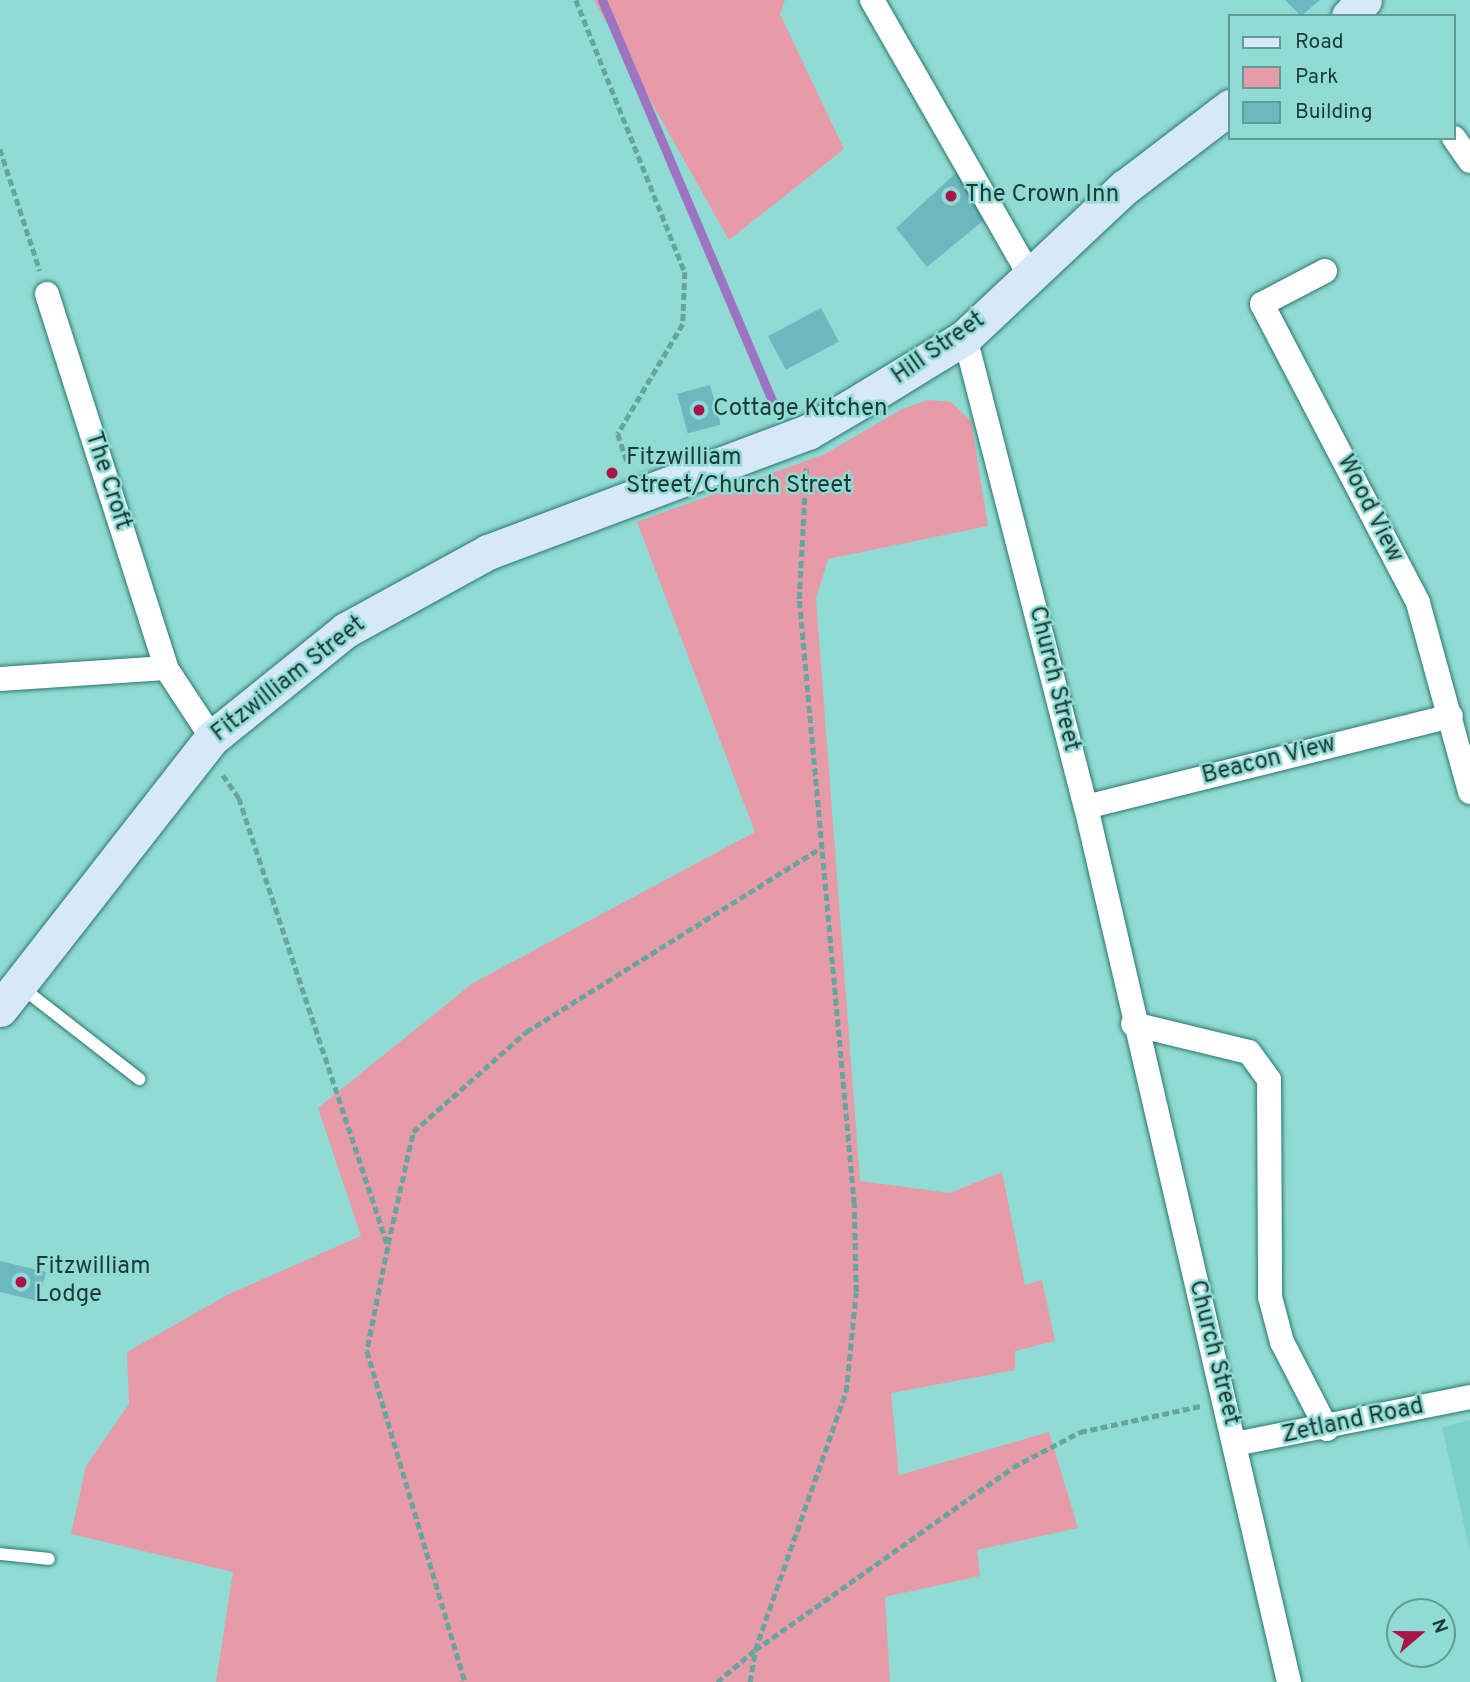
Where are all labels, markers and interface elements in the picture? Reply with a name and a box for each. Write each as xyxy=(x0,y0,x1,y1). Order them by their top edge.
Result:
legend xyxy=(1228,14,1456,140)
text: Road xyxy=(1295,29,1344,56)
text: Park xyxy=(1295,64,1338,91)
text: Building xyxy=(1295,99,1373,126)
place label: The Crown Inn xyxy=(965,182,1119,210)
marker: The Crown Inn xyxy=(943,188,959,204)
street label: Hill Street xyxy=(887,306,991,392)
place label: Cottage Kitchen xyxy=(713,396,888,424)
marker: Cottage Kitchen xyxy=(691,402,707,418)
street label: The Croft xyxy=(78,428,136,534)
place label: Fitzwilliam Street/Church Street xyxy=(626,445,852,501)
street label: Wood View xyxy=(1329,450,1409,568)
marker: Fitzwilliam Street/Church Street xyxy=(604,465,620,481)
street label: Church Street xyxy=(1021,603,1085,755)
street label: Fitzwilliam Street xyxy=(206,611,372,749)
street label: Beacon View xyxy=(1199,730,1339,792)
place label: Fitzwilliam Lodge xyxy=(35,1254,151,1310)
marker: Fitzwilliam Lodge xyxy=(13,1274,29,1290)
street label: Church Street xyxy=(1181,1277,1245,1429)
street label: Zetland Road xyxy=(1279,1393,1427,1451)
north arrow xyxy=(1386,1598,1456,1668)
text: N xyxy=(1425,1616,1452,1637)

